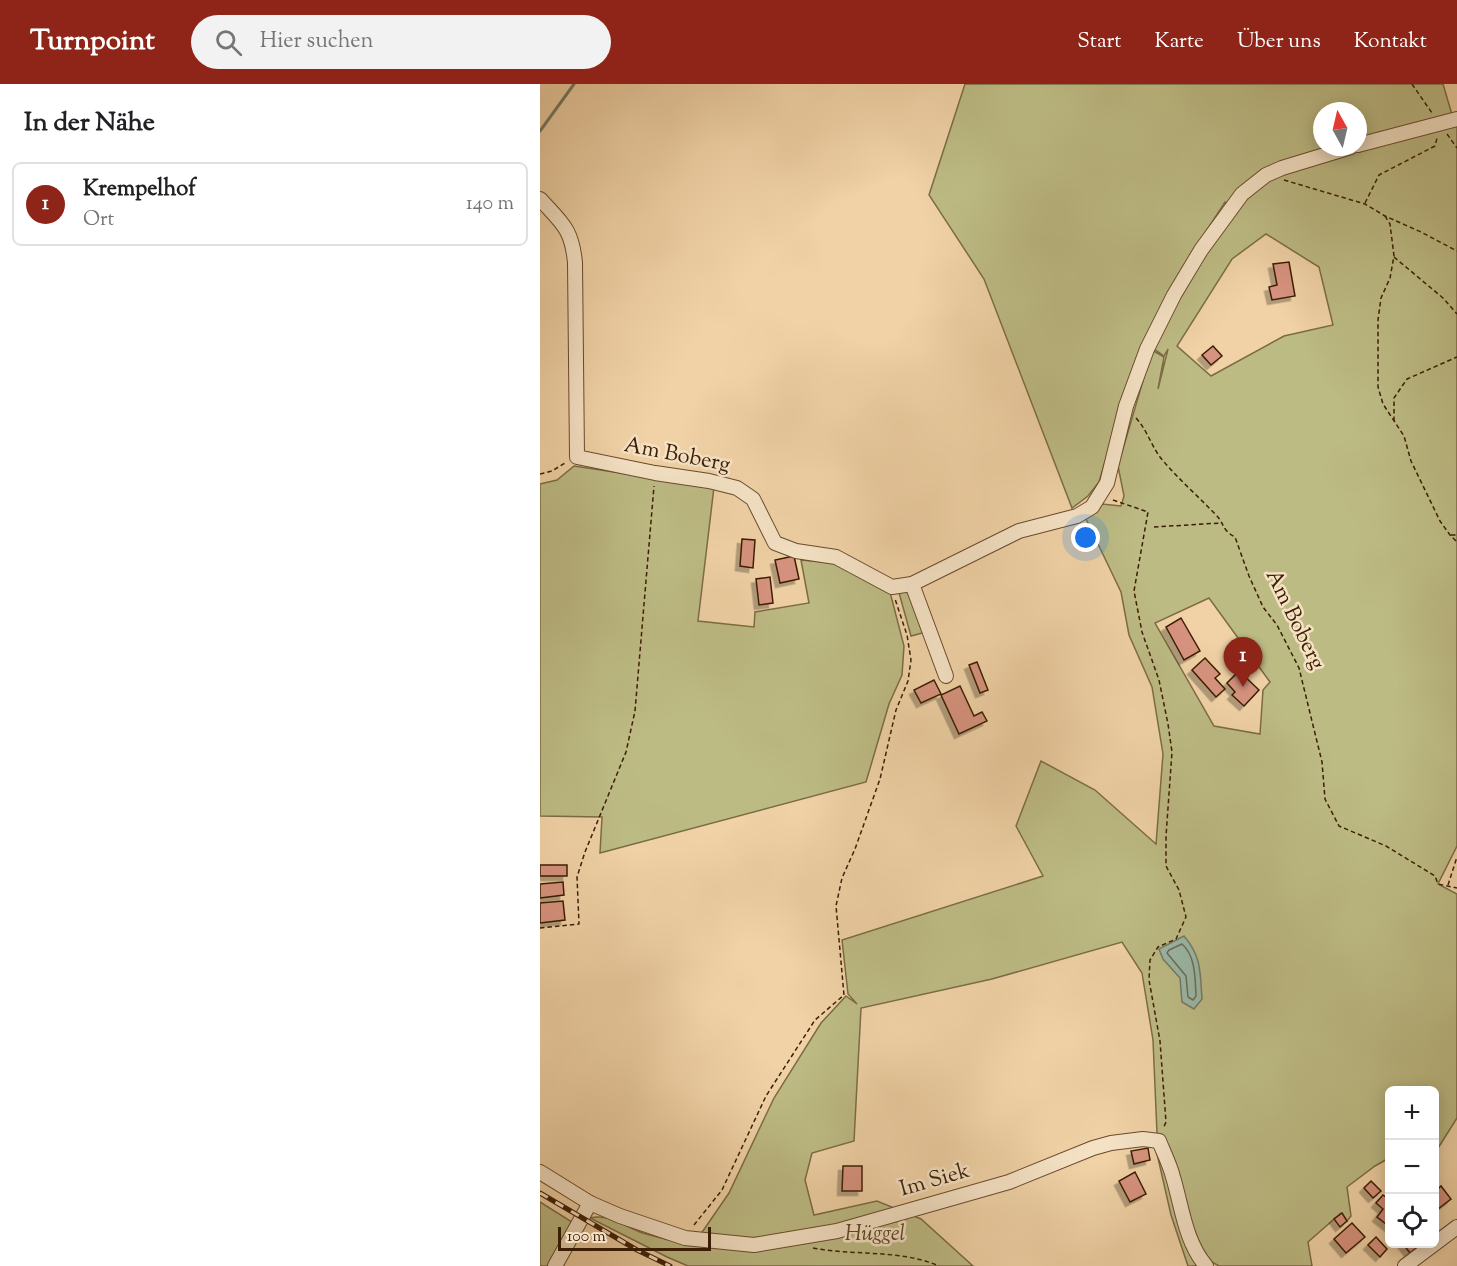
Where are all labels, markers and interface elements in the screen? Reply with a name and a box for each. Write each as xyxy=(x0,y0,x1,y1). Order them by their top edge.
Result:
search box xyxy=(191,15,611,69)
text: Turnpoint xyxy=(30,22,155,62)
icon: search xyxy=(212,26,245,59)
text: Hier suchen xyxy=(260,26,374,58)
text: Start xyxy=(1077,27,1121,57)
text: Karte xyxy=(1154,27,1204,57)
text: Über uns xyxy=(1237,27,1321,57)
text: Kontakt xyxy=(1354,27,1427,57)
north arrow xyxy=(1313,102,1367,156)
text: In der Nähe xyxy=(24,105,155,142)
text: Krempelhof xyxy=(83,174,196,206)
text: 1 xyxy=(42,190,49,219)
text: 140 m xyxy=(466,190,514,219)
text: Ort xyxy=(83,206,114,235)
street label: Am Boberg xyxy=(621,430,733,482)
your location xyxy=(1071,523,1100,552)
street label: Am Boberg xyxy=(1256,565,1332,676)
pin: 1 xyxy=(1224,638,1262,687)
map controls xyxy=(1385,1086,1439,1248)
button: + xyxy=(1385,1086,1439,1140)
button: − xyxy=(1385,1140,1439,1194)
street label: Im Siek xyxy=(896,1156,974,1206)
button: locate xyxy=(1385,1194,1439,1248)
park label: Hüggel xyxy=(845,1219,906,1251)
scale bar xyxy=(558,1224,711,1252)
text: 100 m xyxy=(567,1226,606,1249)

